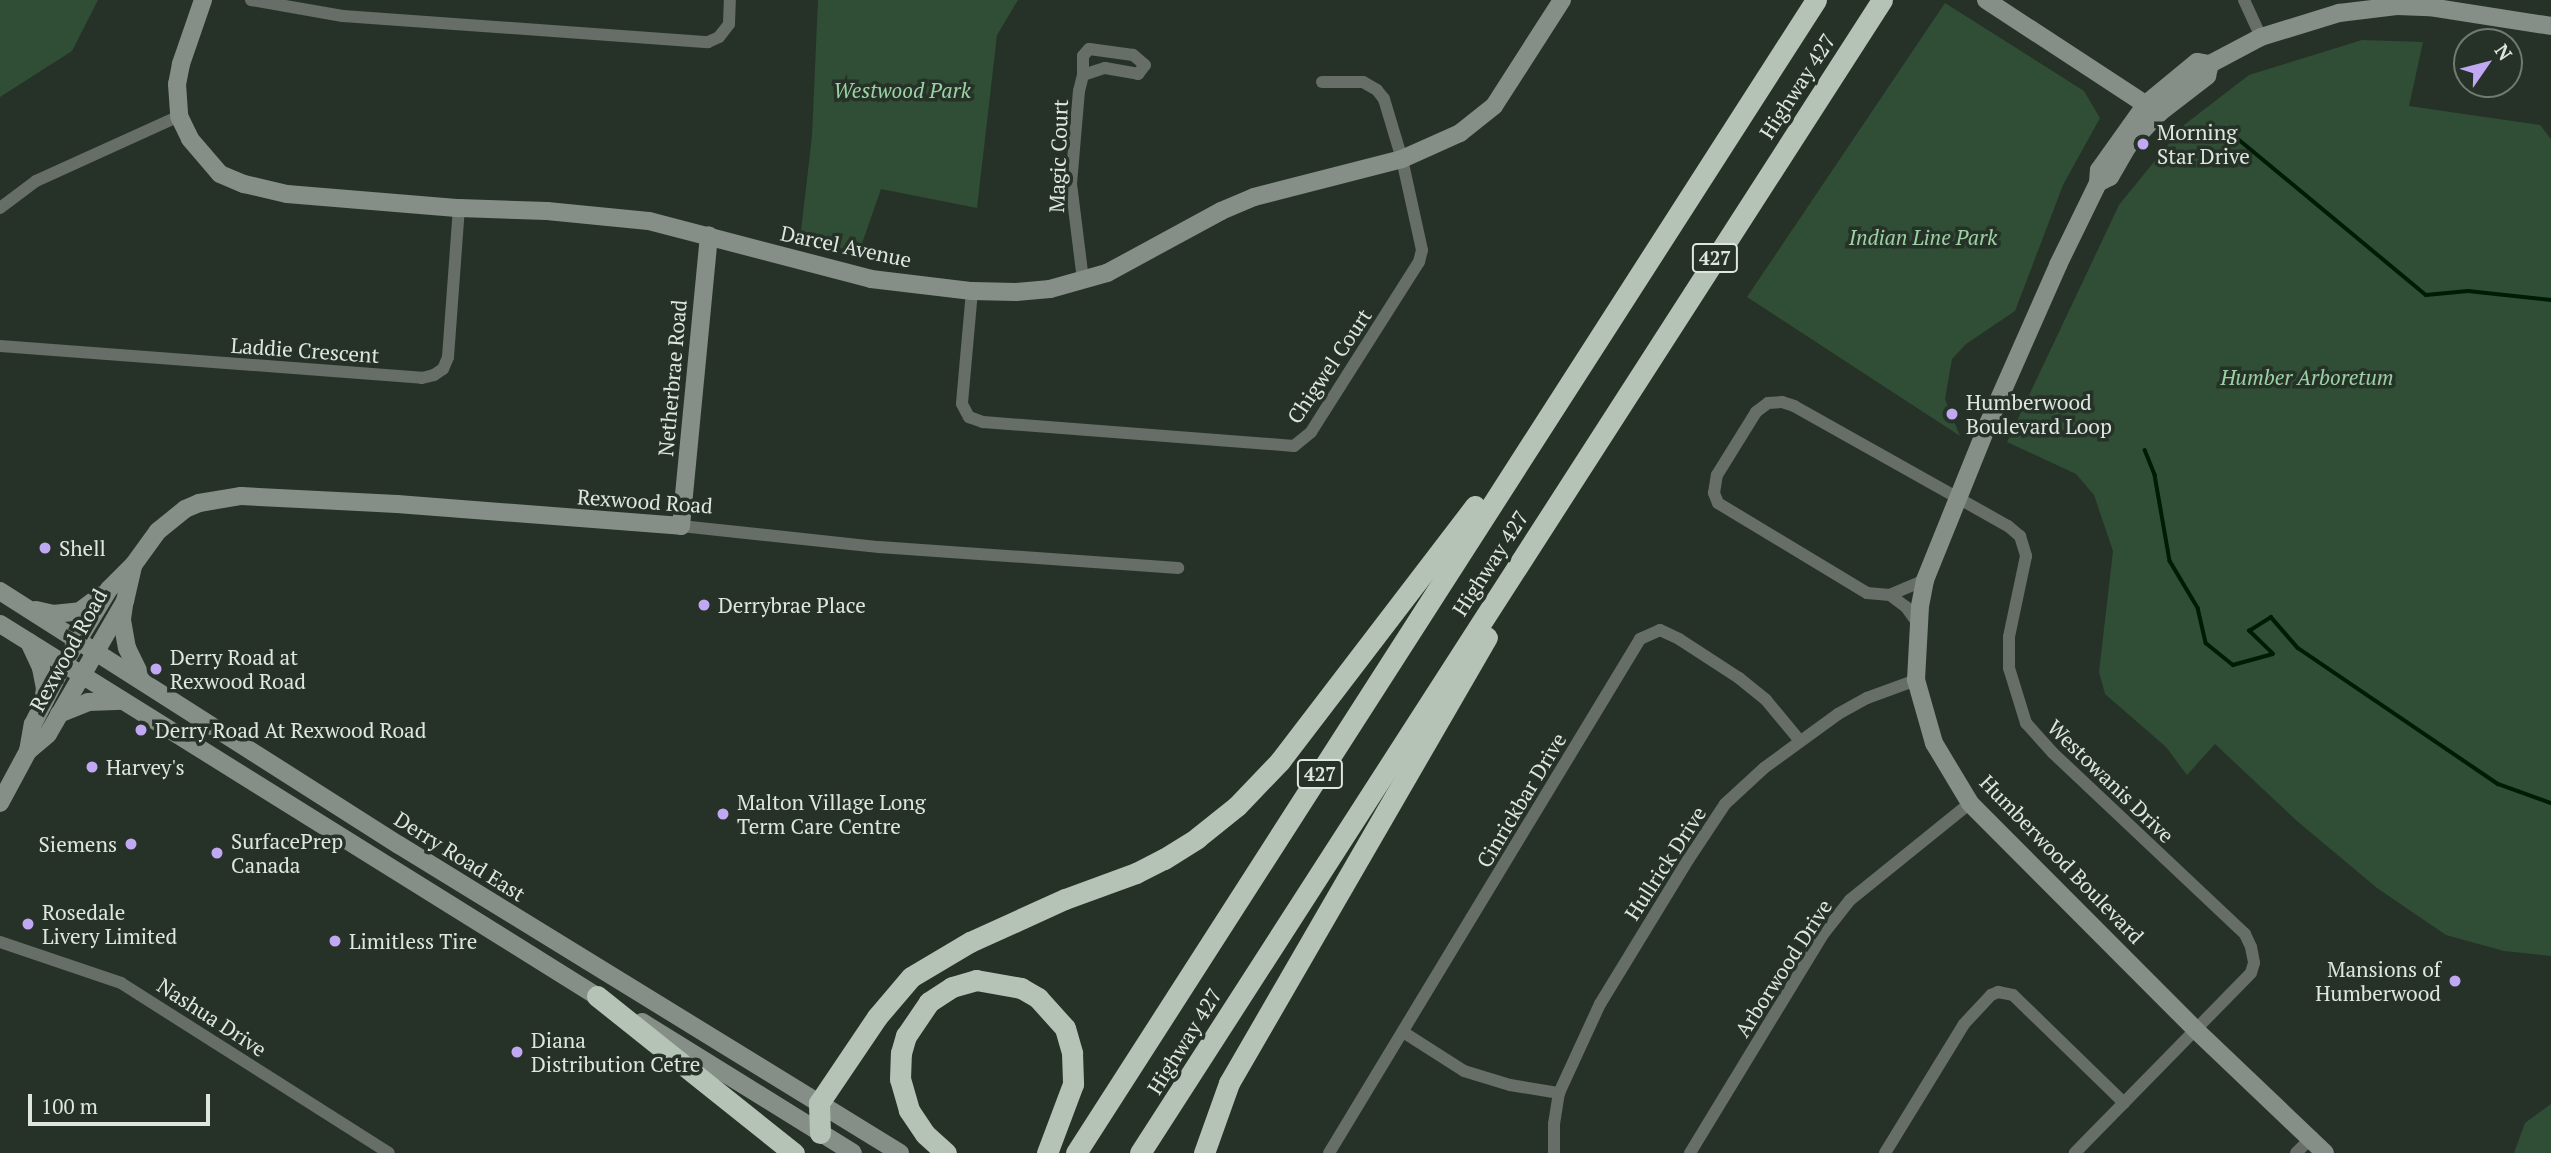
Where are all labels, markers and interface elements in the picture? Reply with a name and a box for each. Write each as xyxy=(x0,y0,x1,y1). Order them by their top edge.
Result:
north arrow xyxy=(2453,28,2523,98)
street label: Highway 427 xyxy=(1754,29,1840,143)
text: N xyxy=(2490,39,2518,65)
park label: Westwood Park xyxy=(833,77,971,103)
street label: Magic Court xyxy=(1043,99,1073,213)
place label: Morning Star Drive xyxy=(2157,119,2250,169)
marker: Morning Star Drive xyxy=(2135,136,2151,152)
street label: Darcel Avenue xyxy=(778,220,914,272)
park label: Indian Line Park xyxy=(1849,224,1997,250)
road number: 427 xyxy=(1690,242,1740,274)
street label: Netherbrae Road xyxy=(653,299,691,457)
street label: Chigwel Court xyxy=(1281,304,1377,428)
street label: Laddie Crescent xyxy=(230,332,380,368)
park label: Humber Arboretum xyxy=(2220,364,2394,390)
place label: Humberwood Boulevard Loop xyxy=(1966,389,2112,439)
marker: Humberwood Boulevard Loop xyxy=(1944,406,1960,422)
street label: Rexwood Road xyxy=(576,484,714,518)
street label: Highway 427 xyxy=(1447,506,1533,620)
place label: Shell xyxy=(59,535,106,561)
marker: Shell xyxy=(37,540,53,556)
street label: Rexwood Road xyxy=(24,584,112,716)
place label: Derrybrae Place xyxy=(718,592,866,618)
marker: Derrybrae Place xyxy=(696,597,712,613)
place label: Derry Road at Rexwood Road xyxy=(170,644,306,694)
marker: Derry Road at Rexwood Road xyxy=(148,661,164,677)
street label: Westowanis Drive xyxy=(2043,714,2179,848)
place label: Derry Road At Rexwood Road xyxy=(155,717,427,743)
marker: Derry Road At Rexwood Road xyxy=(133,722,149,738)
street label: Cinrickbar Drive xyxy=(1471,728,1571,872)
place label: Harvey's xyxy=(106,754,185,780)
road number: 427 xyxy=(1296,758,1344,790)
marker: Harvey's xyxy=(84,759,100,775)
street label: Humberwood Boulevard xyxy=(1975,769,2149,949)
place label: Malton Village Long Term Care Centre xyxy=(737,789,926,839)
street label: Hullrick Drive xyxy=(1619,802,1711,924)
street label: Derry Road East xyxy=(390,806,530,906)
marker: Malton Village Long Term Care Centre xyxy=(715,806,731,822)
place label: SurfacePrep Canada xyxy=(231,828,343,878)
place label: Siemens xyxy=(39,831,117,857)
marker: Siemens xyxy=(123,836,139,852)
marker: SurfacePrep Canada xyxy=(209,845,225,861)
street label: Arborwood Drive xyxy=(1729,895,1837,1041)
place label: Rosedale Livery Limited xyxy=(42,899,177,949)
marker: Rosedale Livery Limited xyxy=(20,916,36,932)
place label: Limitless Tire xyxy=(349,928,477,954)
marker: Limitless Tire xyxy=(327,933,343,949)
place label: Mansions of Humberwood xyxy=(2315,956,2441,1006)
street label: Nashua Drive xyxy=(153,972,271,1062)
marker: Mansions of Humberwood xyxy=(2447,973,2463,989)
street label: Highway 427 xyxy=(1141,983,1227,1099)
place label: Diana Distribution Cetre xyxy=(531,1027,700,1077)
marker: Diana Distribution Cetre xyxy=(509,1044,525,1060)
scale bar xyxy=(32,1080,214,1124)
text: 100 m xyxy=(41,1092,98,1120)

